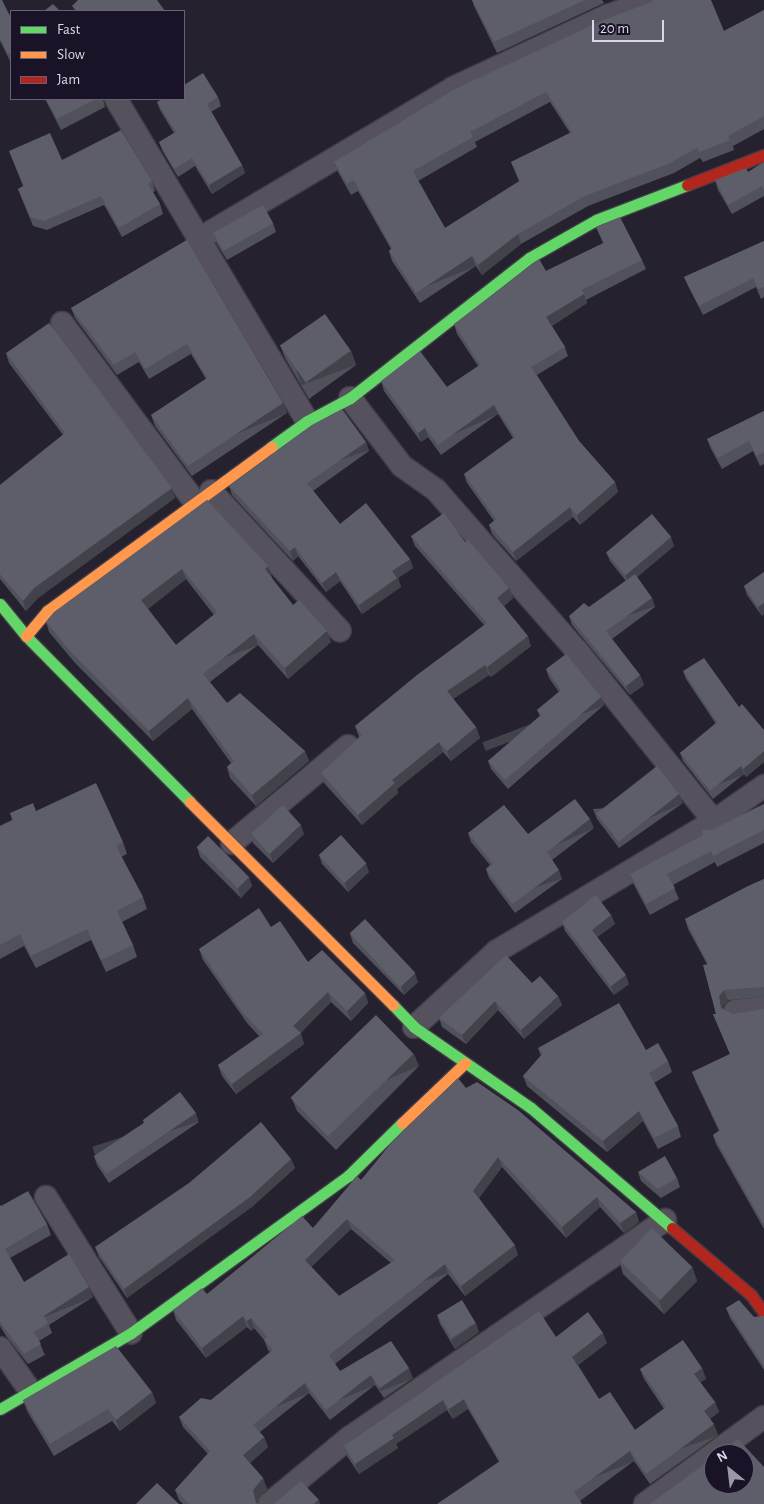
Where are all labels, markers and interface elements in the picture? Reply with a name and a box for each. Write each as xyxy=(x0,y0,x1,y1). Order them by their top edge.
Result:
legend xyxy=(10,10,185,100)
scale bar xyxy=(594,10,666,42)
text: 20 m xyxy=(600,21,629,36)
text: Fast xyxy=(57,22,80,37)
text: Slow xyxy=(57,47,85,62)
text: Jam xyxy=(57,72,80,87)
north arrow xyxy=(704,1444,754,1494)
text: N xyxy=(715,1448,730,1465)

